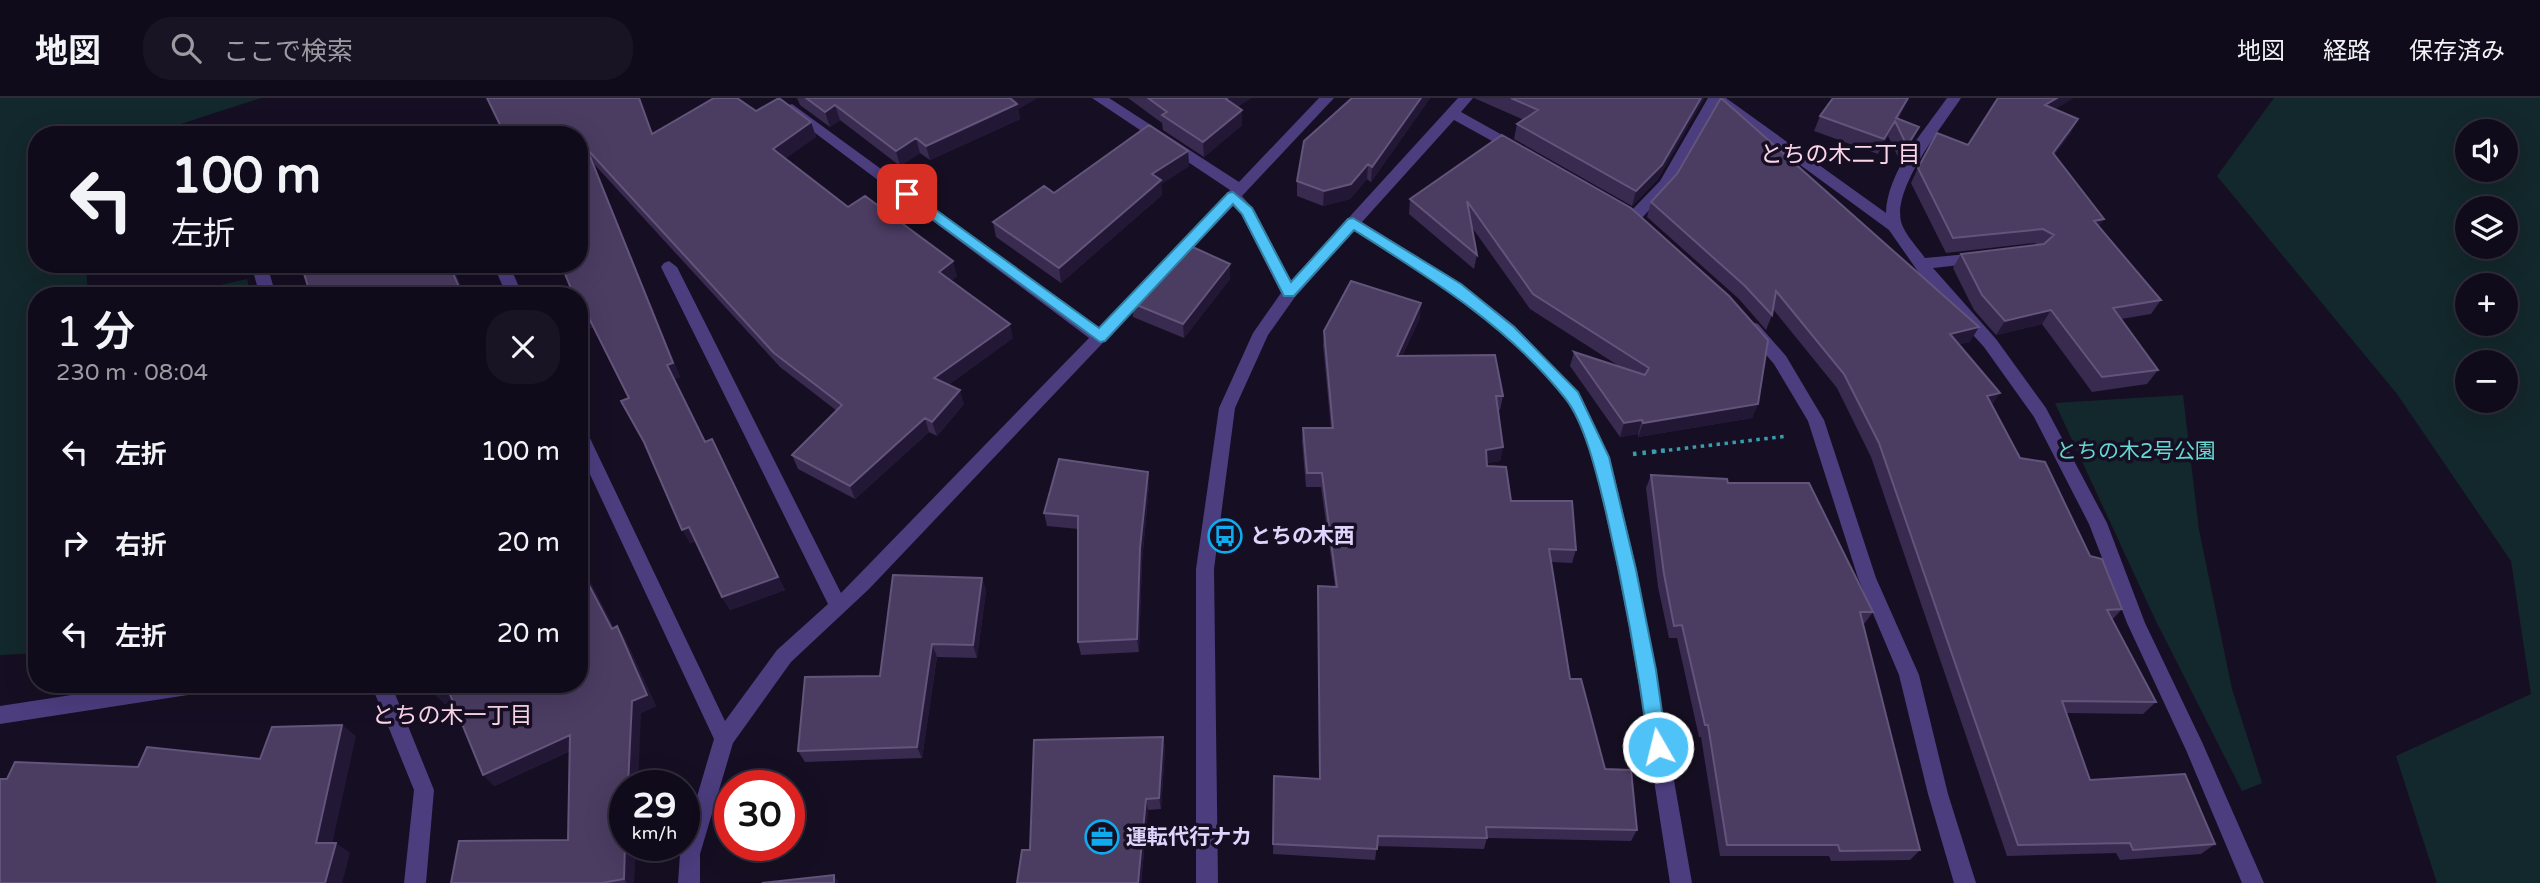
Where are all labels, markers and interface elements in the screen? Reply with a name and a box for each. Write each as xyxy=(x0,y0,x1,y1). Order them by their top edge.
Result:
search box xyxy=(143,17,633,80)
icon: search xyxy=(167,29,205,67)
text: 地図 xyxy=(35,32,101,71)
text: ここで検索 xyxy=(223,36,353,67)
text: 地図 xyxy=(2237,37,2285,66)
text: 経路 xyxy=(2323,37,2371,66)
text: 保存済み xyxy=(2409,37,2505,66)
map controls xyxy=(2455,119,2518,413)
button: sound xyxy=(2455,119,2518,182)
district label: とちの木二丁目 xyxy=(1760,141,1921,169)
text: 100 m xyxy=(171,147,321,206)
icon: left xyxy=(56,154,147,245)
pin xyxy=(877,164,937,224)
icon: arrive xyxy=(888,175,926,213)
button: layers xyxy=(2455,196,2518,259)
text: 左折 xyxy=(171,215,235,253)
button: + xyxy=(2455,273,2518,336)
text: 1 分 xyxy=(56,307,135,358)
button: close xyxy=(486,310,560,384)
button: − xyxy=(2455,350,2518,413)
text: 230 m · 08:04 xyxy=(56,359,208,387)
icon: left xyxy=(56,433,94,471)
text: 100 m xyxy=(480,436,560,467)
text: 左折 xyxy=(115,439,167,470)
park label: とちの木2号公園 xyxy=(2056,439,2216,464)
bus stop icon: とちの木西 xyxy=(1206,517,1244,555)
icon: right xyxy=(56,524,94,562)
place label: とちの木西 xyxy=(1250,524,1355,549)
text: 20 m xyxy=(497,527,560,558)
text: 右折 xyxy=(115,530,167,561)
icon: left xyxy=(56,615,94,653)
text: 20 m xyxy=(497,618,560,649)
text: 左折 xyxy=(115,621,167,652)
district label: とちの木一丁目 xyxy=(372,702,533,730)
position arrow xyxy=(1621,710,1695,784)
speed limit sign: 30 xyxy=(714,770,805,861)
text: 29 xyxy=(633,785,676,827)
office icon: 運転代行ナカ xyxy=(1083,818,1121,856)
text: km/h xyxy=(632,822,677,844)
place label: 運転代行ナカ xyxy=(1126,825,1252,850)

